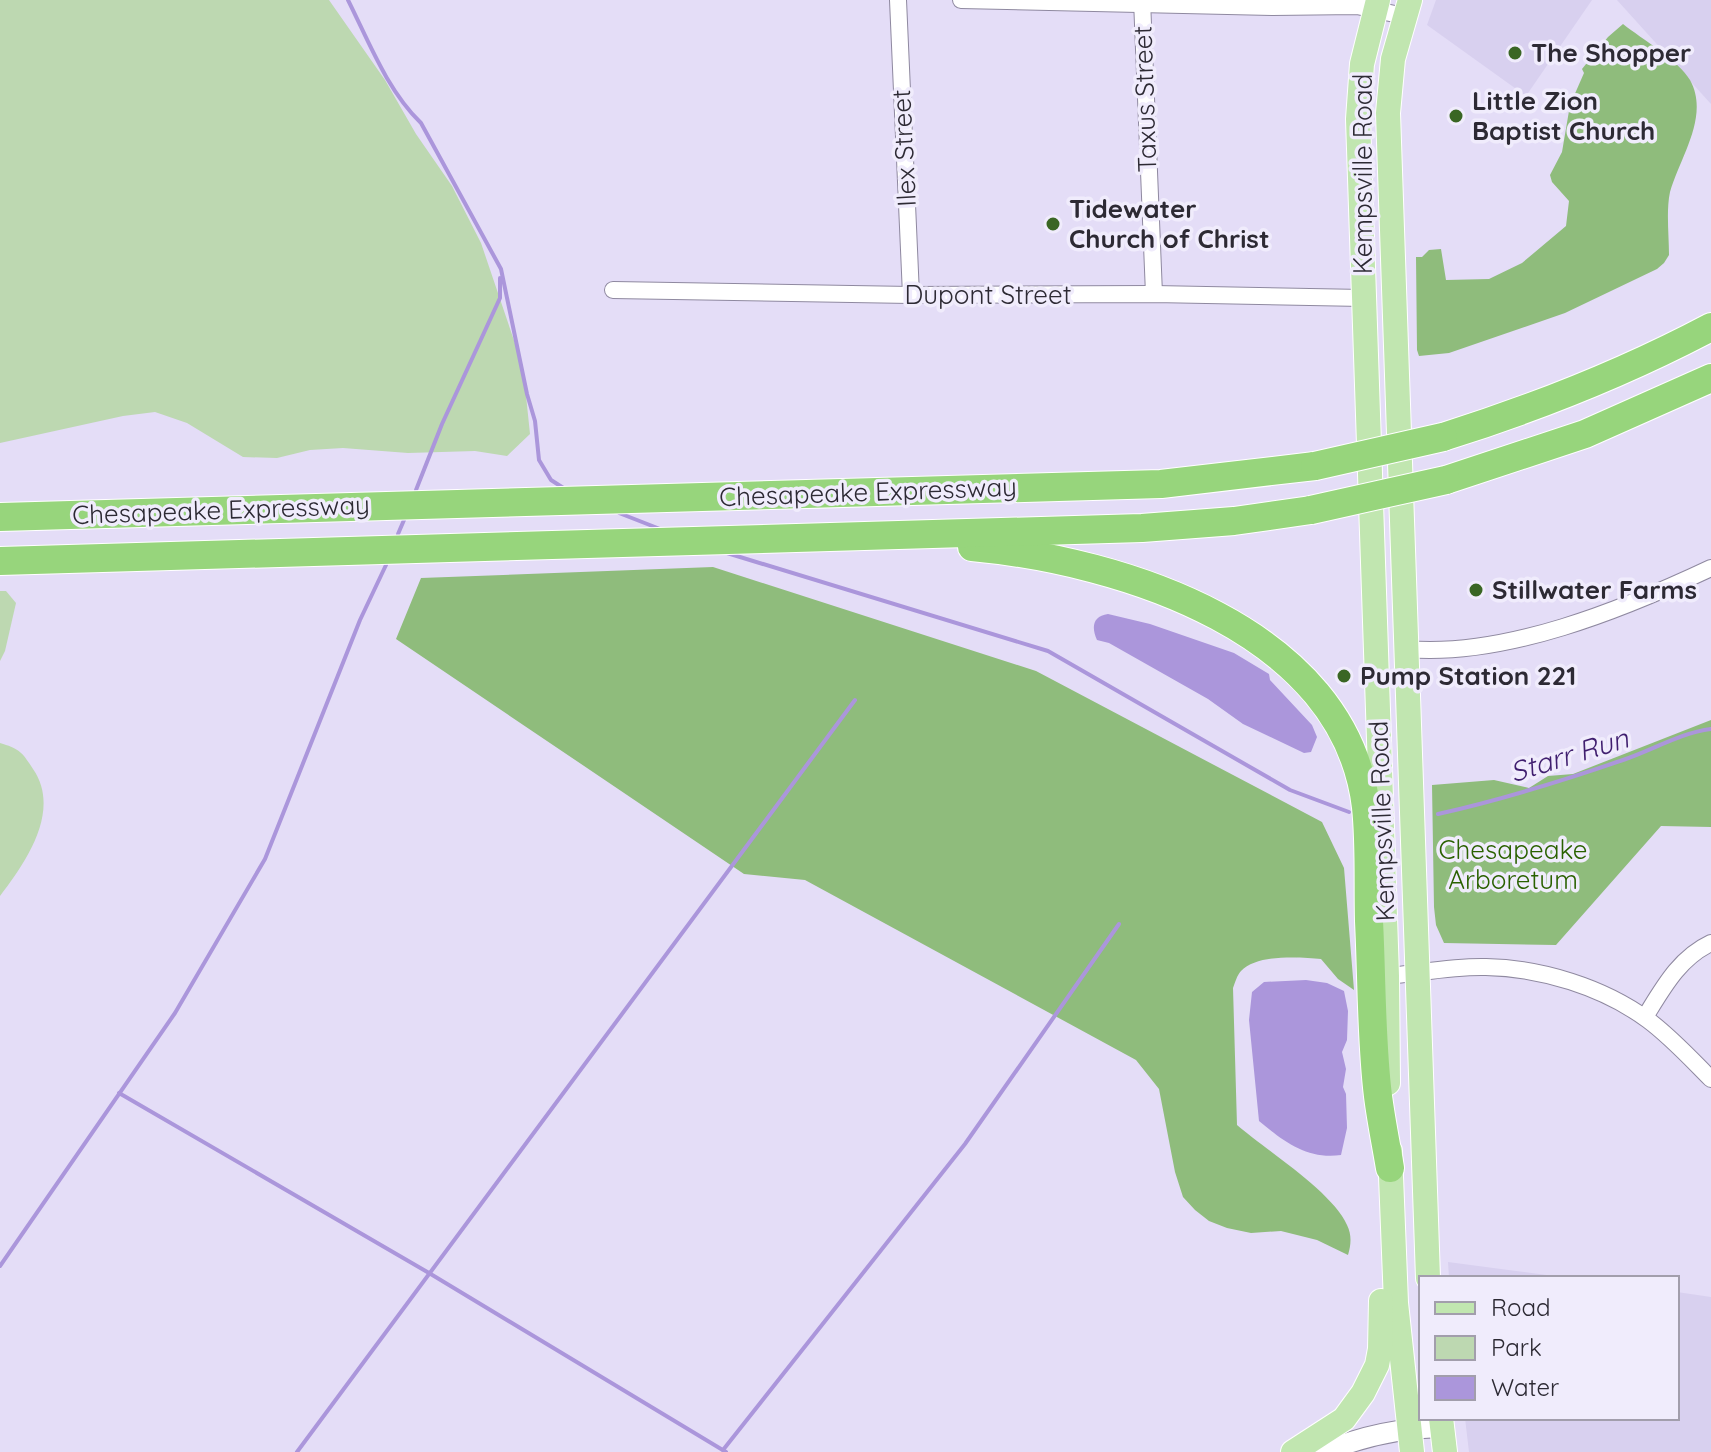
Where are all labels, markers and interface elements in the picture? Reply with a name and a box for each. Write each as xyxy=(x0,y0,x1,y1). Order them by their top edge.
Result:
street label: Taxus Street xyxy=(1125,25,1164,173)
place label: The Shopper xyxy=(1531,36,1691,69)
marker: The Shopper xyxy=(1506,44,1524,62)
street label: Kempsville Road xyxy=(1346,74,1379,274)
place label: Little Zion Baptist Church xyxy=(1472,84,1655,147)
street label: Ilex Street xyxy=(884,89,923,208)
marker: Little Zion Baptist Church xyxy=(1447,107,1465,125)
place label: Tidewater Church of Christ xyxy=(1069,192,1270,255)
marker: Tidewater Church of Christ xyxy=(1044,215,1062,233)
street label: Dupont Street xyxy=(905,278,1071,311)
street label: Chesapeake Expressway xyxy=(719,470,1017,513)
street label: Chesapeake Expressway xyxy=(72,488,370,531)
place label: Stillwater Farms xyxy=(1492,573,1697,606)
marker: Stillwater Farms xyxy=(1467,581,1485,599)
place label: Pump Station 221 xyxy=(1360,659,1576,692)
marker: Pump Station 221 xyxy=(1335,667,1353,685)
street label: Kempsville Road xyxy=(1362,720,1401,922)
water label: Starr Run xyxy=(1505,720,1633,789)
park label: Chesapeake Arboretum xyxy=(1439,833,1587,896)
legend xyxy=(1419,1276,1679,1420)
text: Road xyxy=(1491,1292,1551,1322)
text: Park xyxy=(1491,1332,1542,1362)
text: Water xyxy=(1491,1372,1559,1402)

